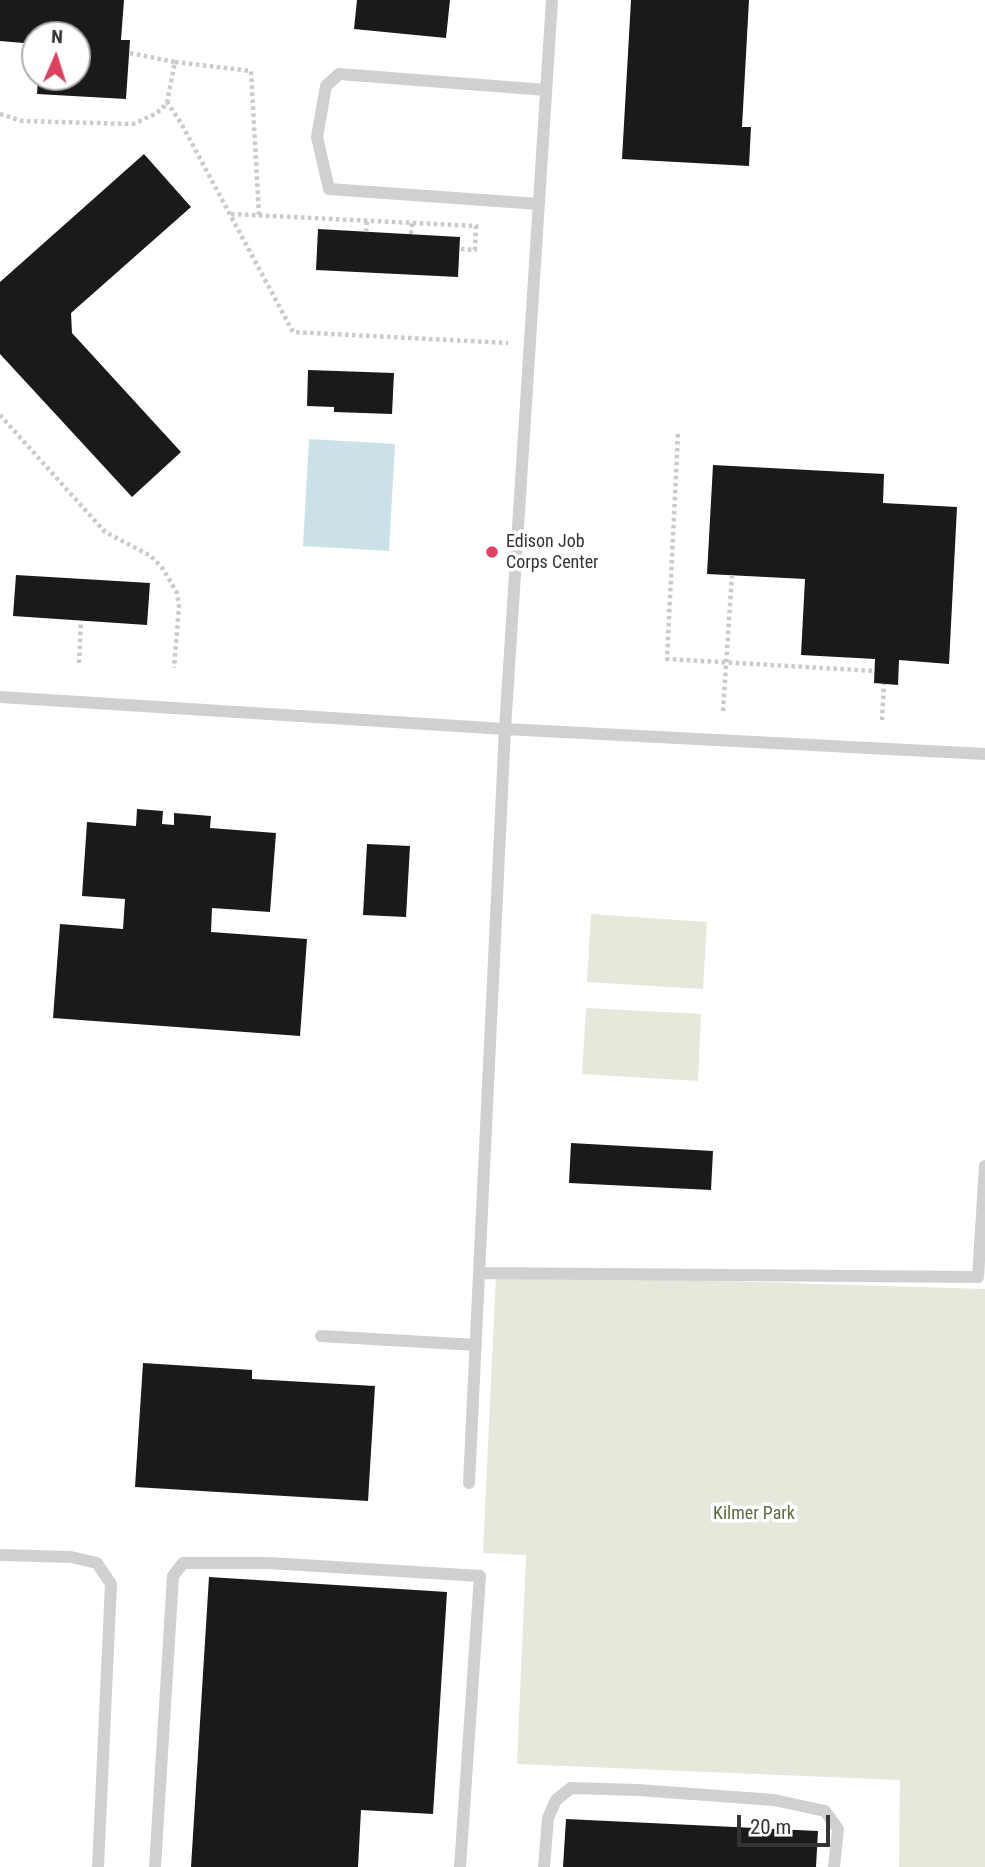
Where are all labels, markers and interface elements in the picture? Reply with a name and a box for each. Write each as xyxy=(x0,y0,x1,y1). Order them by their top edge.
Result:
north arrow xyxy=(21,21,91,91)
text: N xyxy=(51,25,63,48)
place label: Edison Job Corps Center xyxy=(506,531,599,574)
marker: Edison Job Corps Center xyxy=(484,544,500,560)
park label: Kilmer Park xyxy=(713,1503,795,1525)
scale bar xyxy=(740,1800,833,1844)
text: 20 m xyxy=(750,1815,791,1839)

